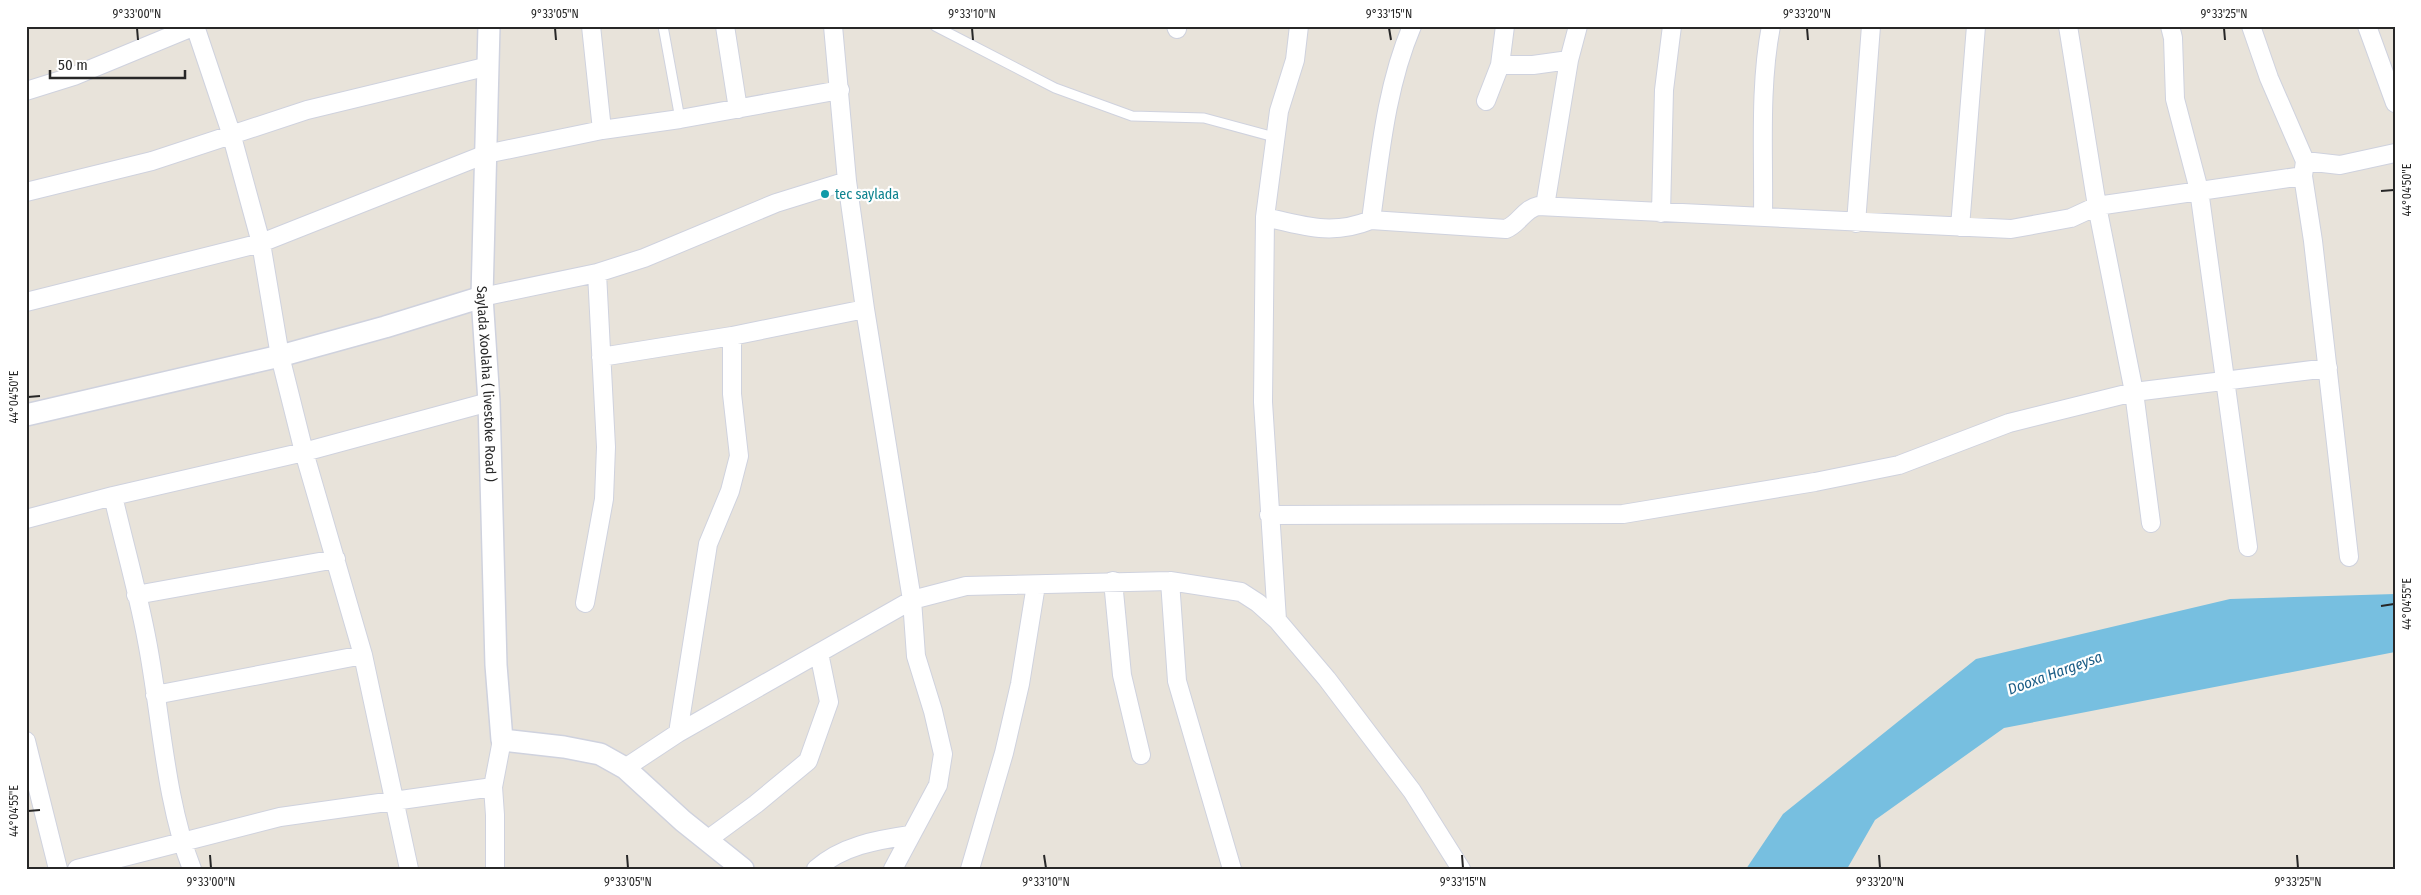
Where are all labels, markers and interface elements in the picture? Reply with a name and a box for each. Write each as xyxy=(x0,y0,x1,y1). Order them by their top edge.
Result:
text: 9°33'00"N xyxy=(113,7,161,21)
text: 9°33'05"N xyxy=(531,7,579,21)
text: 9°33'10"N xyxy=(948,7,996,21)
text: 9°33'15"N xyxy=(1366,7,1412,21)
text: 9°33'20"N xyxy=(1783,7,1831,21)
text: 9°33'25"N xyxy=(2201,7,2247,21)
scale bar xyxy=(50,48,185,80)
text: 50 m xyxy=(58,56,88,74)
text: 44°04'50"E xyxy=(2400,163,2414,216)
place label: tec saylada xyxy=(835,186,899,203)
marker: tec saylada xyxy=(819,188,831,200)
street label: Saylada Xoolaha ( livestoke Road ) xyxy=(473,286,499,482)
text: 44°04'50"E xyxy=(7,370,21,423)
text: 44°04'55"E xyxy=(2400,578,2414,630)
water label: Dooxa Hargeysa xyxy=(2005,648,2105,698)
text: 44°04'55"E xyxy=(7,785,21,837)
text: 9°33'00"N xyxy=(187,875,235,889)
text: 9°33'05"N xyxy=(604,875,652,889)
text: 9°33'10"N xyxy=(1022,875,1070,889)
text: 9°33'15"N xyxy=(1440,875,1486,889)
text: 9°33'20"N xyxy=(1856,875,1904,889)
text: 9°33'25"N xyxy=(2275,875,2321,889)

